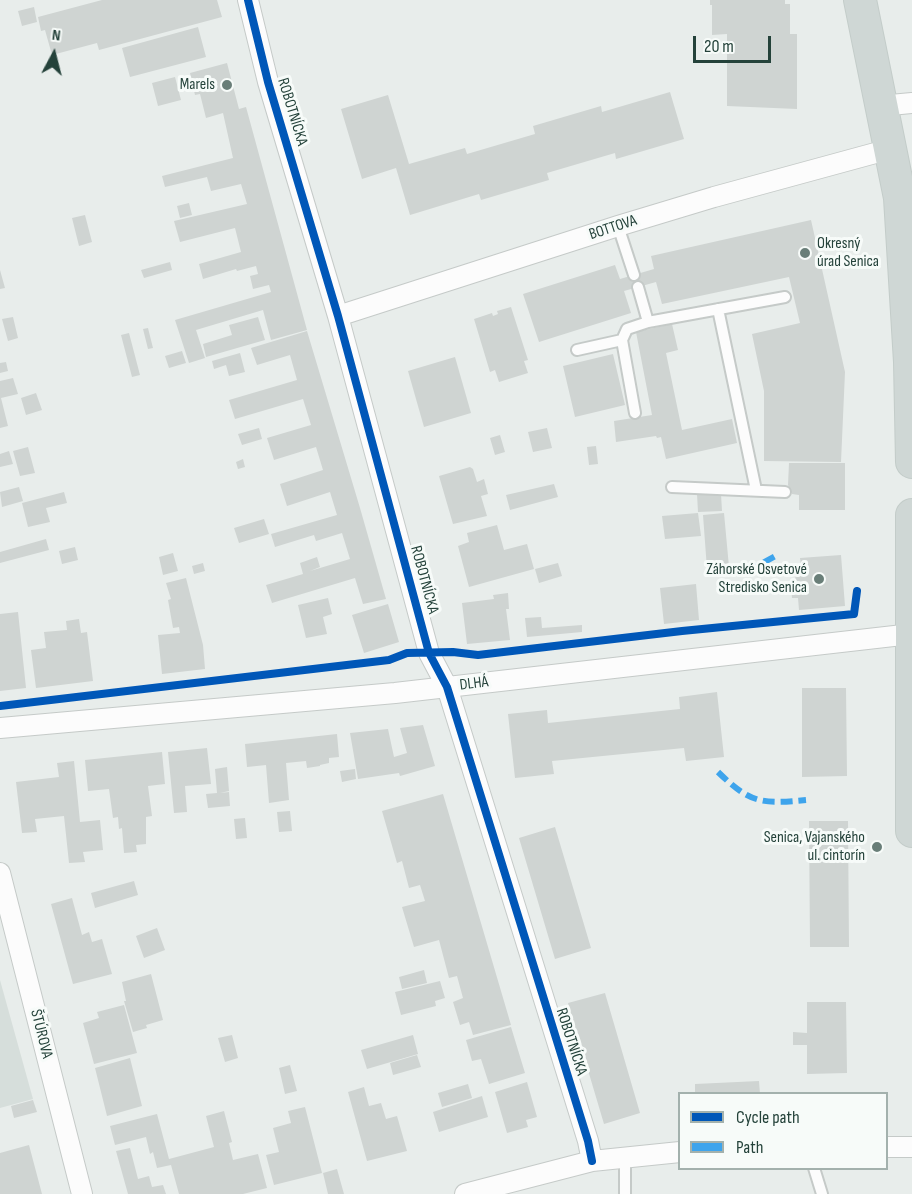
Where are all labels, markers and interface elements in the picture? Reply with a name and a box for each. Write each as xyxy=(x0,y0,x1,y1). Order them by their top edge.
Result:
north arrow xyxy=(24,24,84,84)
scale bar xyxy=(696,24,774,62)
text: N xyxy=(51,26,62,46)
text: 20 m xyxy=(704,36,734,57)
place label: Marels xyxy=(180,75,215,95)
street label: ROBOTNÍCKA xyxy=(273,76,311,148)
marker: Marels xyxy=(220,78,234,92)
street label: BOTTOVA xyxy=(587,211,639,245)
place label: Okresný úrad Senica xyxy=(817,234,879,272)
marker: Okresný úrad Senica xyxy=(798,246,812,260)
street label: ROBOTNÍCKA xyxy=(406,544,442,616)
place label: Záhorské Osvetové Stredisko Senica xyxy=(706,560,807,598)
marker: Záhorské Osvetové Stredisko Senica xyxy=(812,572,826,586)
street label: DLHÁ xyxy=(459,673,489,695)
place label: Senica, Vajanského ul. cintorín xyxy=(764,828,865,866)
marker: Senica, Vajanského ul. cintorín xyxy=(870,840,884,854)
street label: ROBOTNÍCKA xyxy=(551,1006,591,1078)
street label: ŠTÚROVA xyxy=(26,1008,56,1060)
legend xyxy=(678,1092,888,1170)
text: Cycle path xyxy=(736,1107,800,1128)
text: Path xyxy=(736,1137,764,1158)

